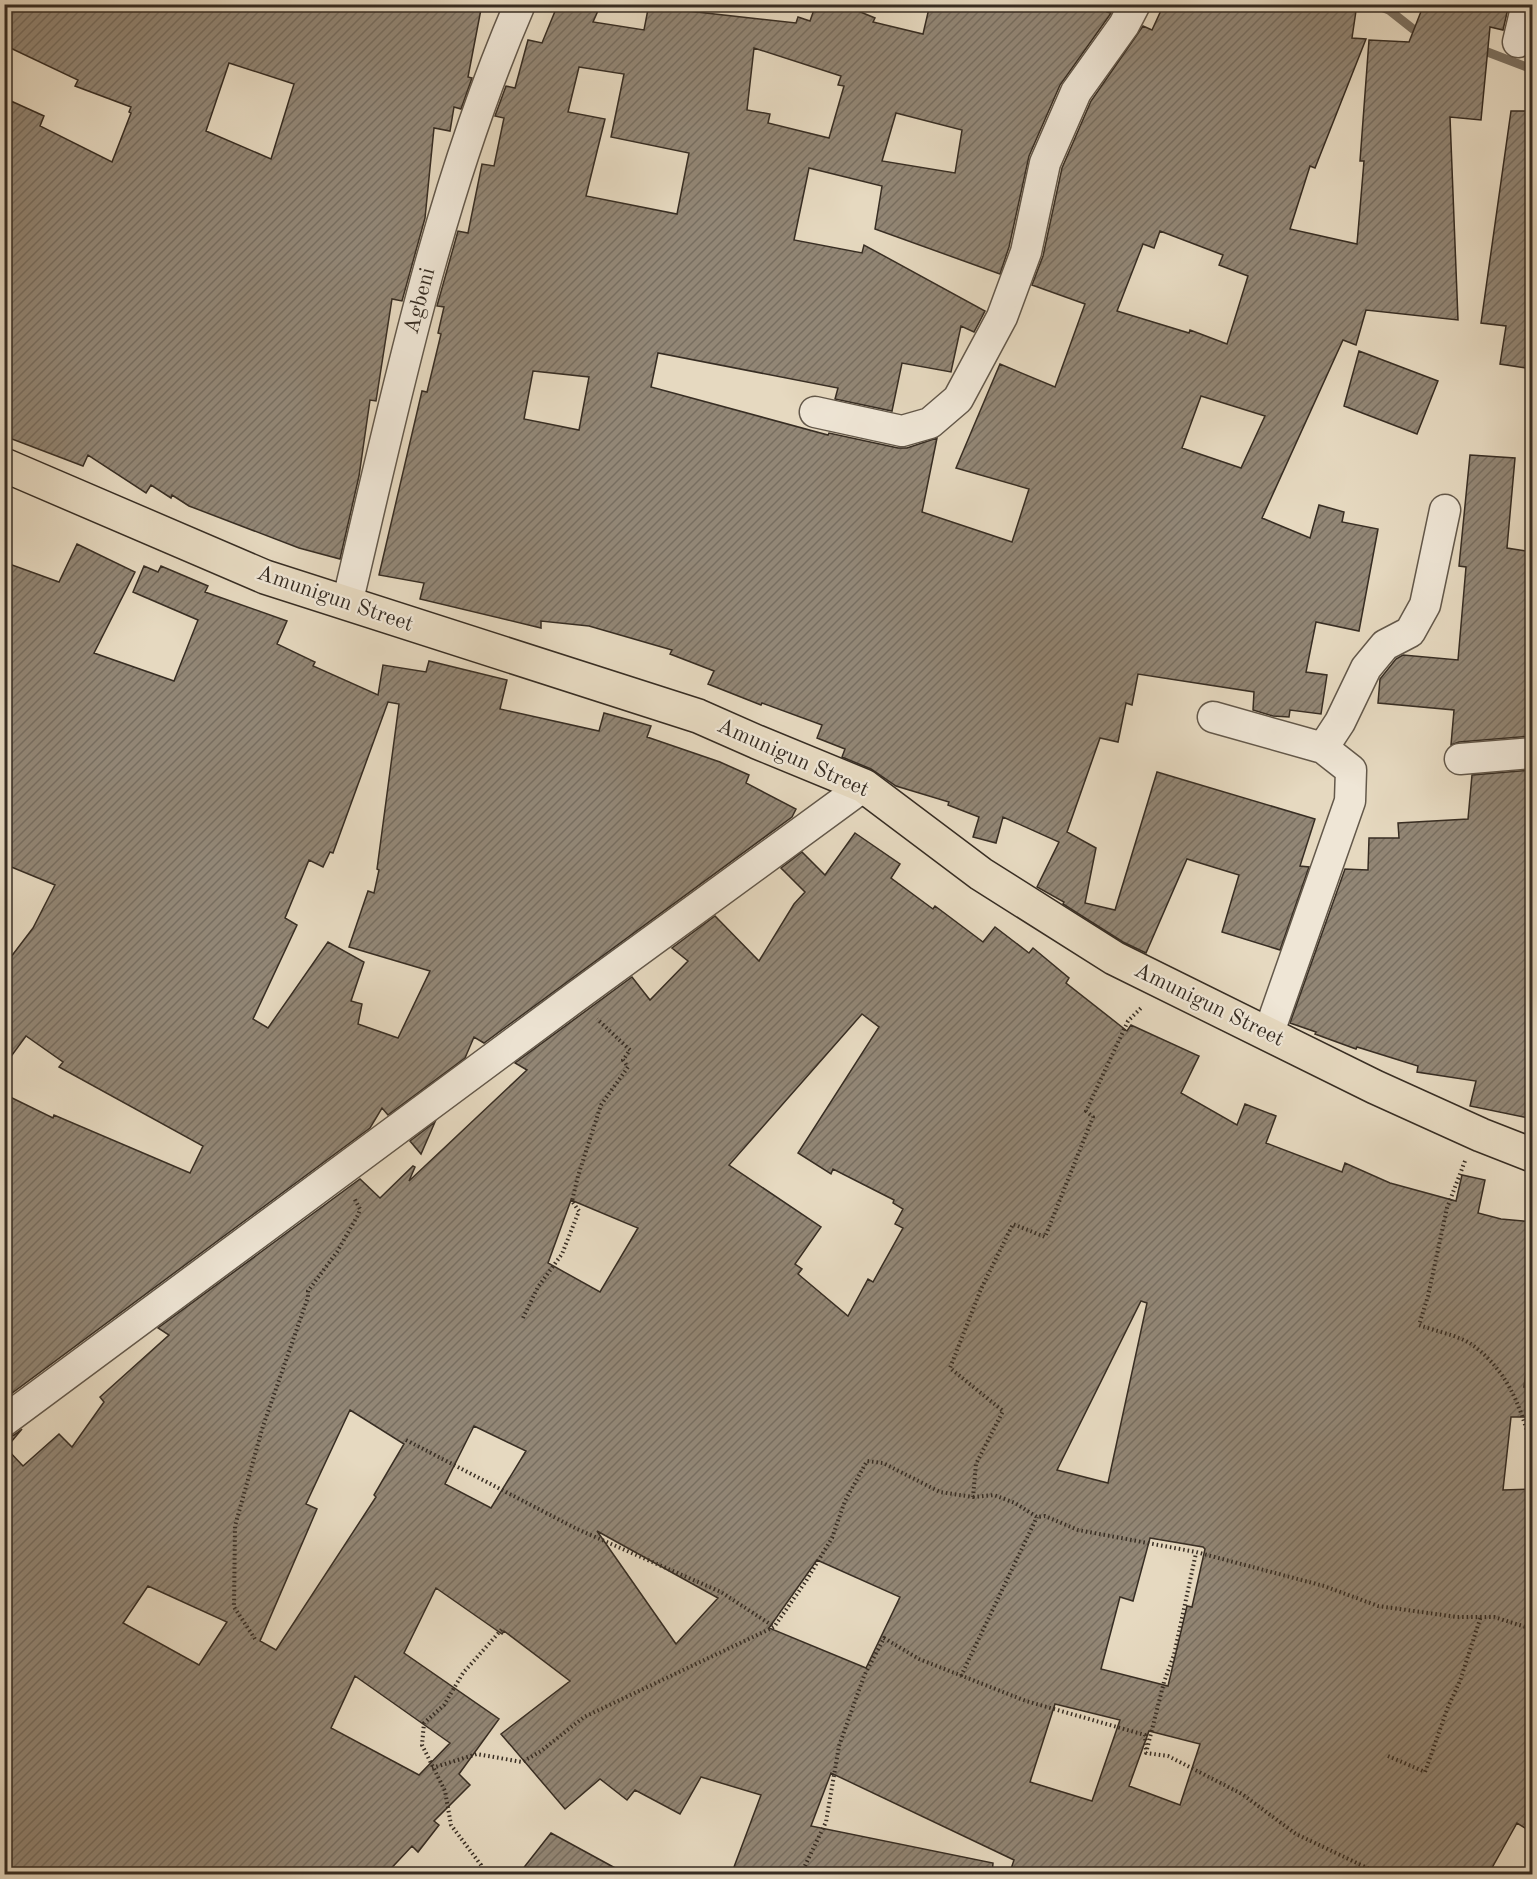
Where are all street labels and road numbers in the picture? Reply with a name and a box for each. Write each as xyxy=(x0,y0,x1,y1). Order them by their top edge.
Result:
street label: Agbeni xyxy=(401,265,439,337)
street label: Amunigun Street xyxy=(254,562,416,636)
street label: Amunigun Street xyxy=(714,715,872,801)
street label: Amunigun Street xyxy=(1131,959,1287,1051)

